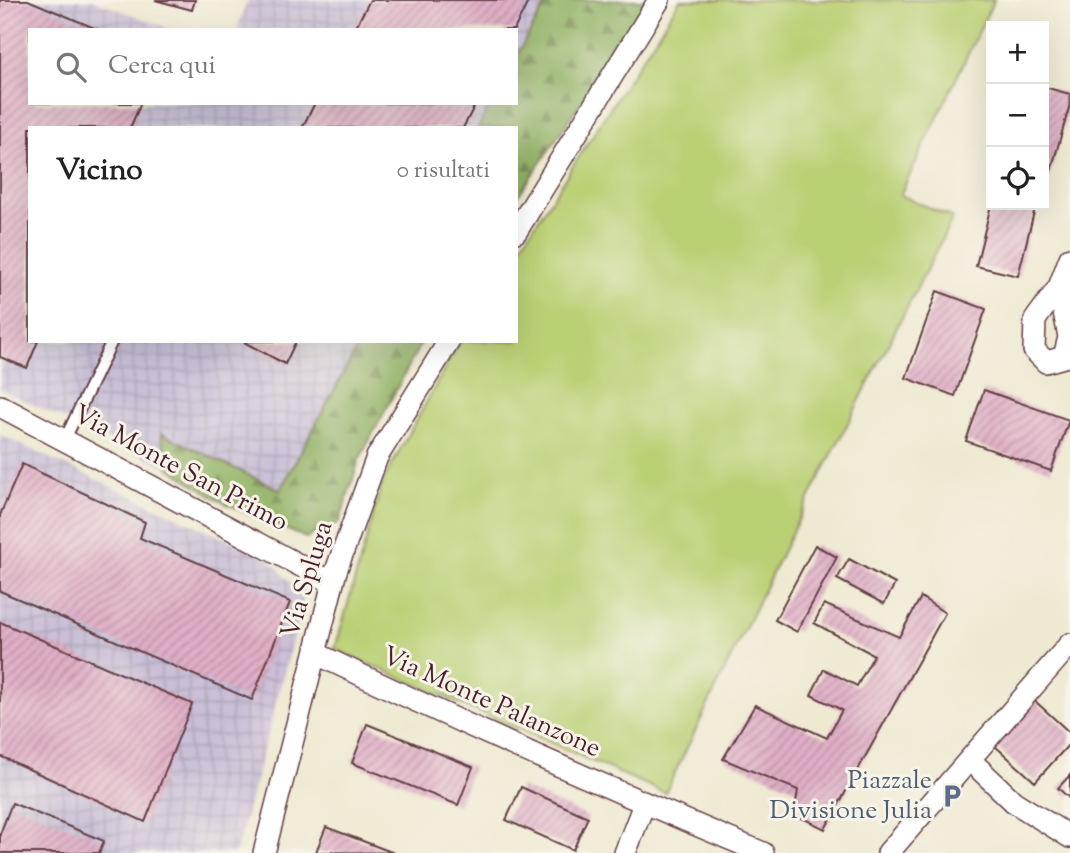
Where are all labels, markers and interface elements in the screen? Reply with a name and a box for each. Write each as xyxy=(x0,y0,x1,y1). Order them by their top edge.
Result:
map controls xyxy=(986,21,1049,210)
button: + xyxy=(986,21,1049,84)
search box xyxy=(28,28,518,105)
icon: search xyxy=(52,48,90,86)
text: Cerca qui xyxy=(108,48,216,85)
button: − xyxy=(986,84,1049,147)
button: locate xyxy=(986,147,1049,210)
text: Vicino xyxy=(56,150,143,193)
text: 0 risultati xyxy=(397,155,490,188)
street label: Via Monte San Primo xyxy=(66,397,294,541)
street label: Via Spluga xyxy=(273,517,343,643)
street label: Via Monte Palanzone xyxy=(376,638,606,768)
place label: Piazzale Divisione Julia xyxy=(770,763,932,830)
parking icon: Piazzale Divisione Julia xyxy=(938,782,966,810)

